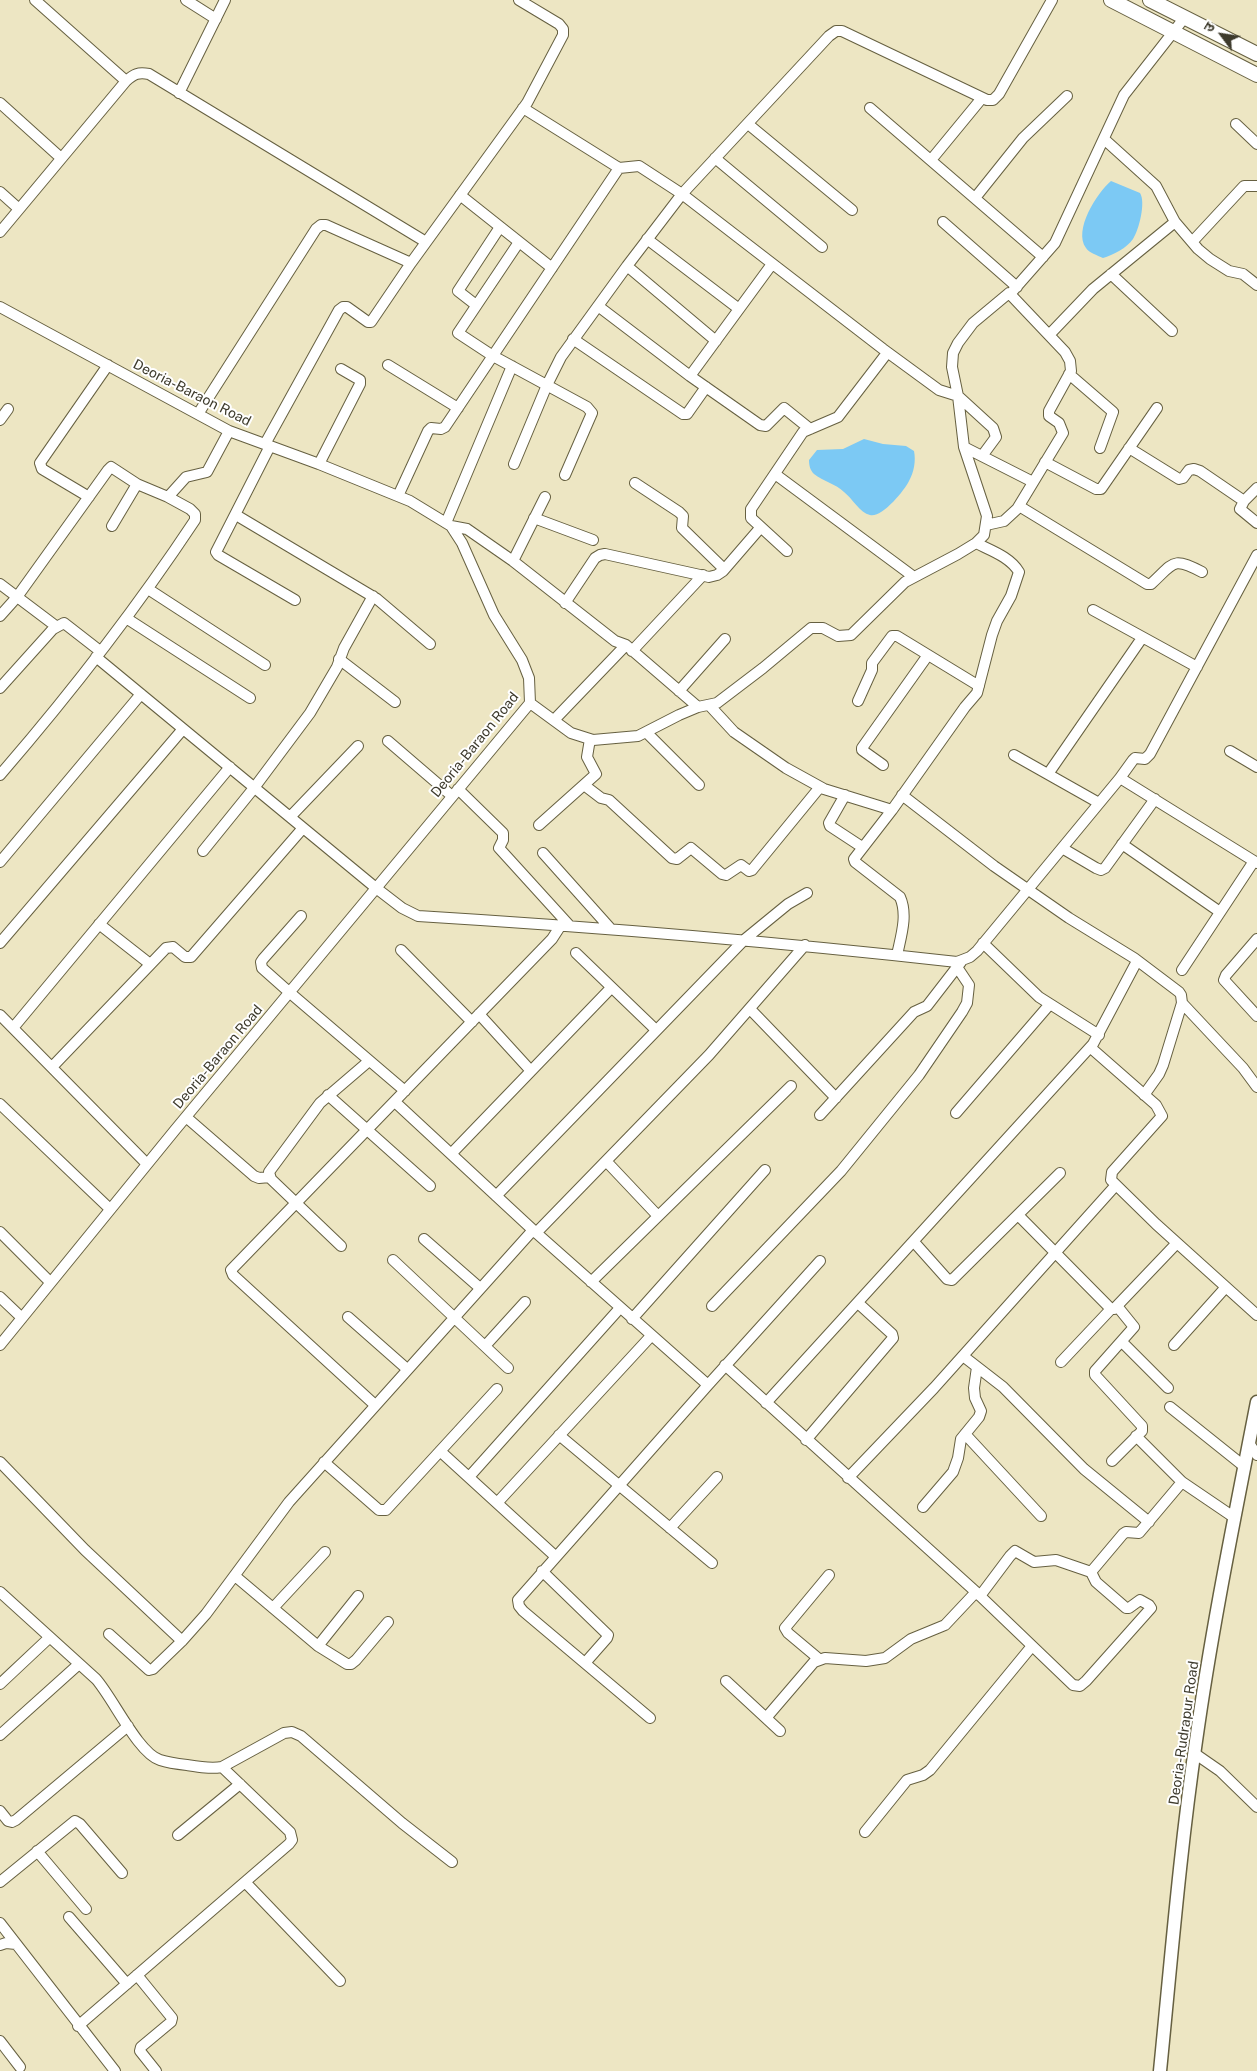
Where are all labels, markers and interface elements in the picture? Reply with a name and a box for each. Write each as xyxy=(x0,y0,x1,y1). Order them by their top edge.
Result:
north arrow xyxy=(1197,10,1247,60)
text: उ xyxy=(1200,20,1218,35)
street label: Deoria-Baraon Road xyxy=(130,356,254,430)
street label: Deoria-Baraon Road xyxy=(428,689,522,801)
street label: Deoria-Baraon Road xyxy=(170,1002,266,1112)
street label: Deoria-Rudrapur Road xyxy=(1166,1660,1202,1806)

